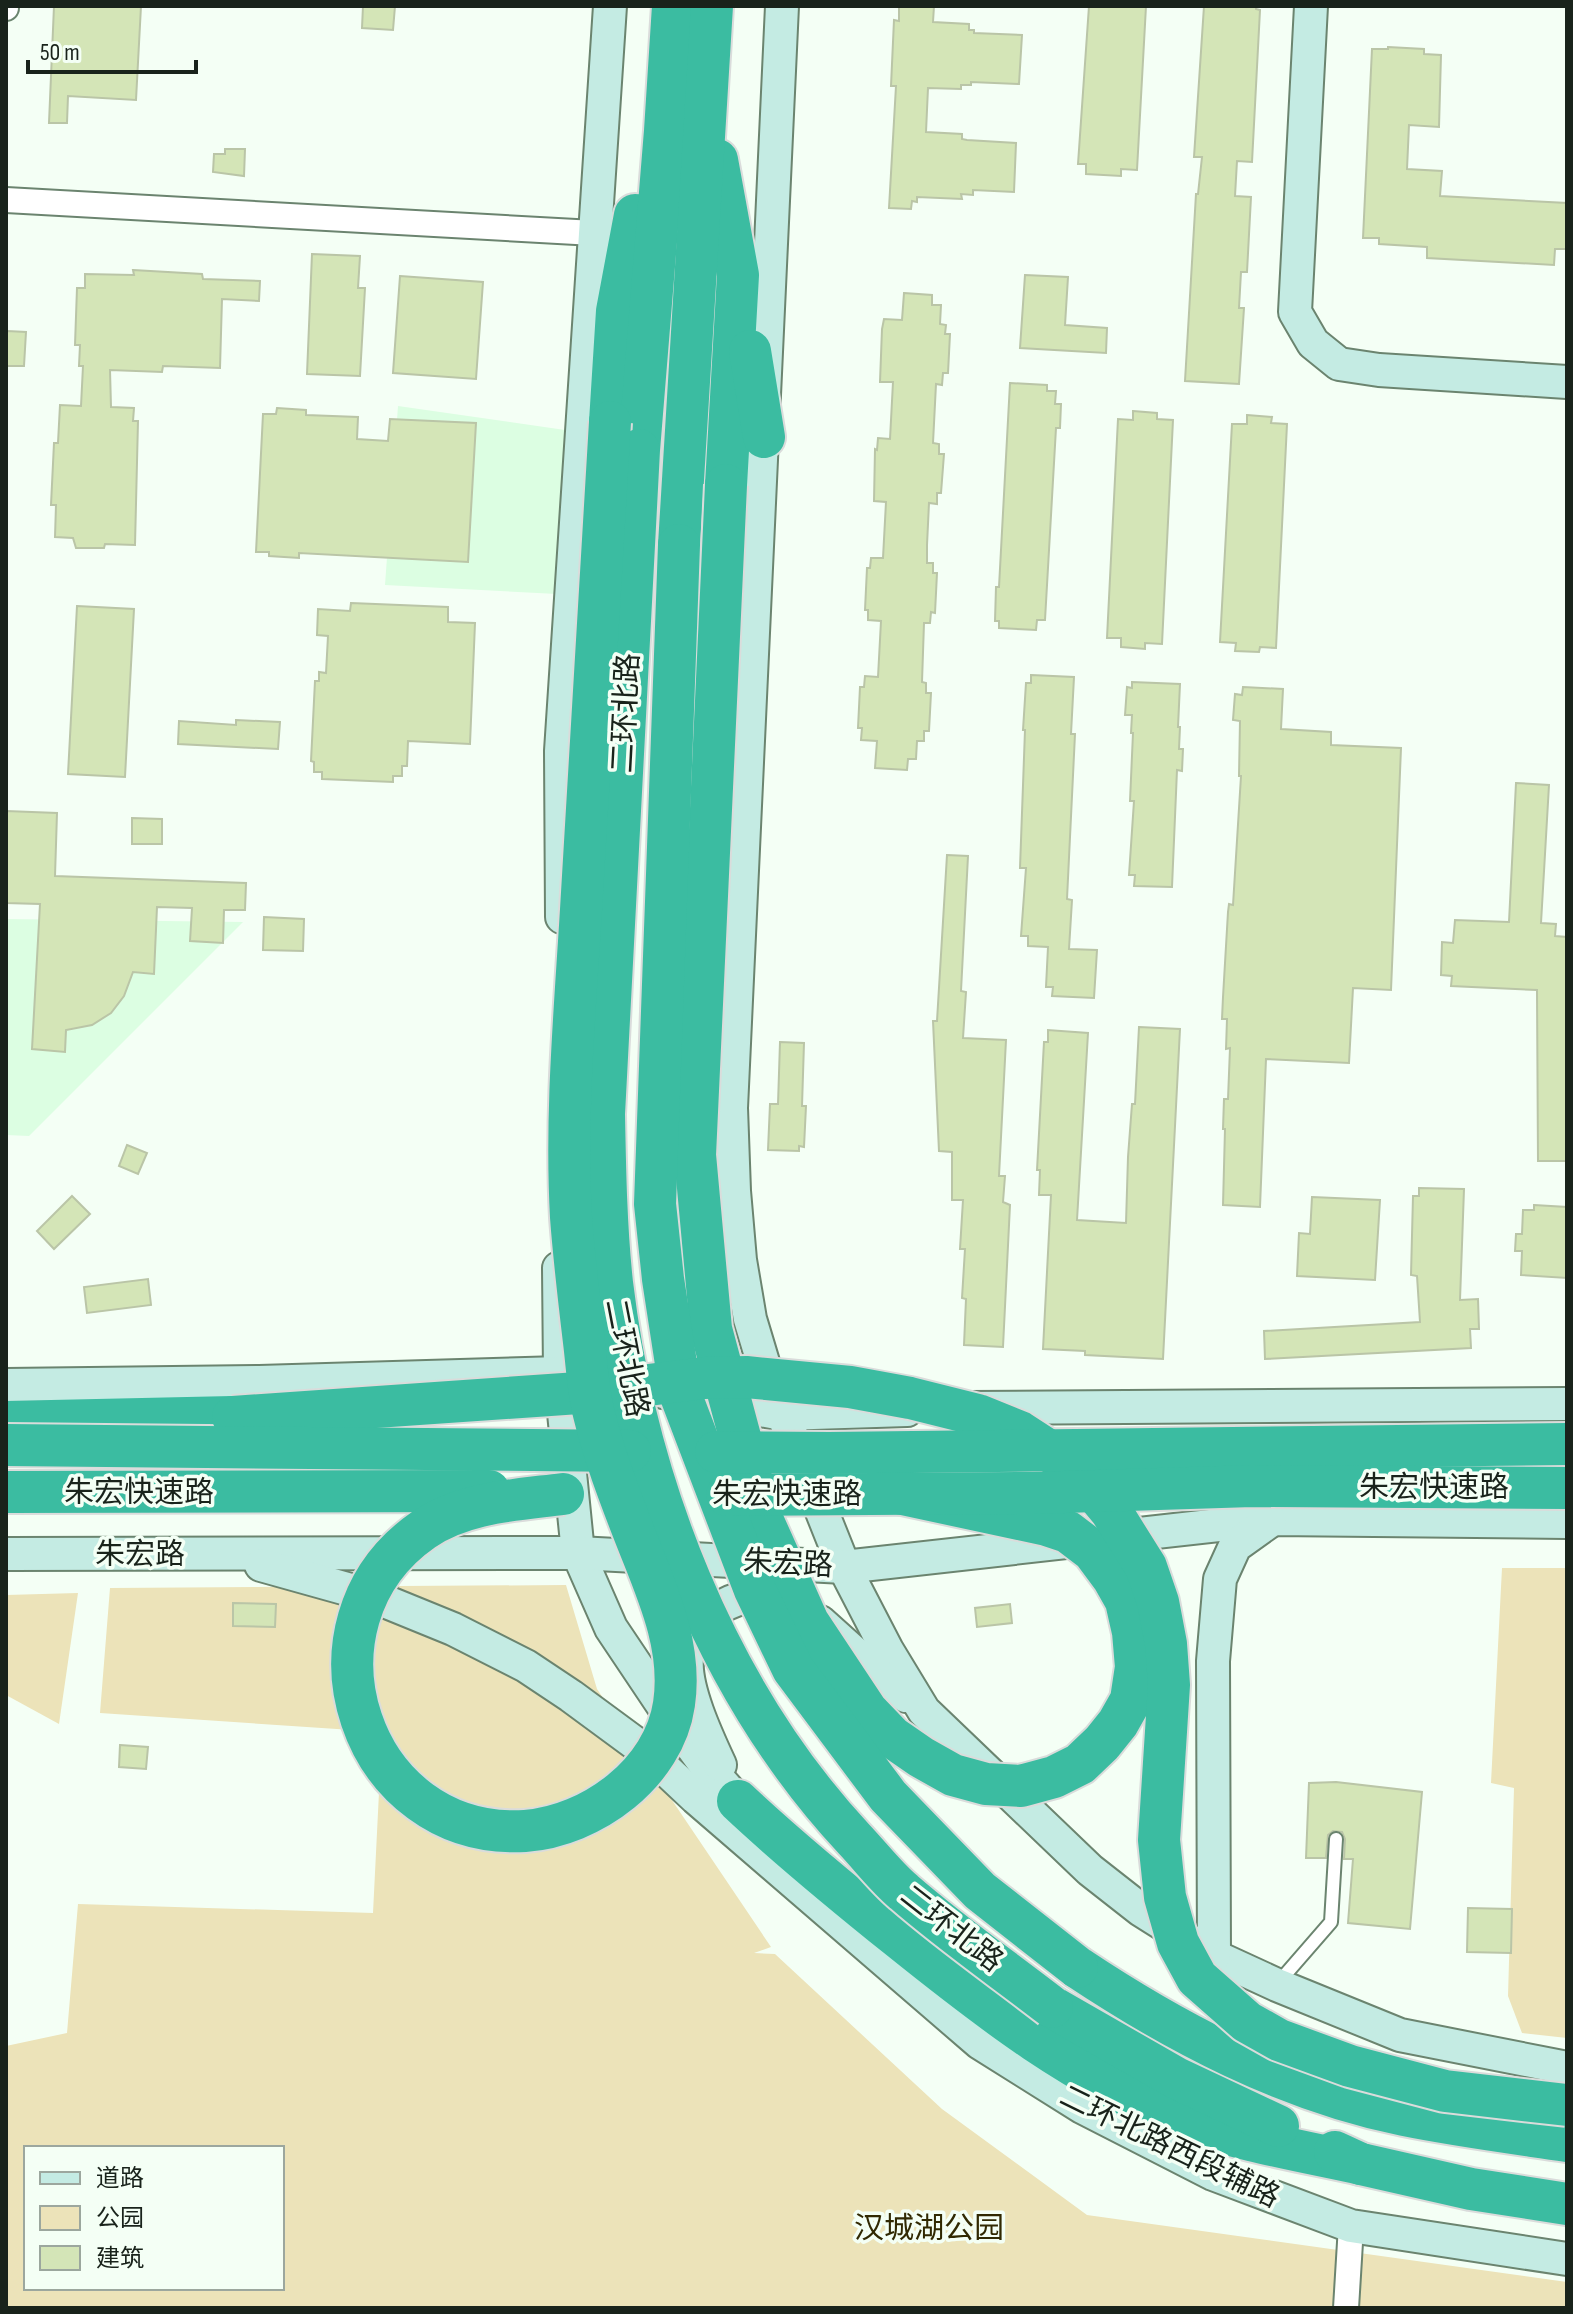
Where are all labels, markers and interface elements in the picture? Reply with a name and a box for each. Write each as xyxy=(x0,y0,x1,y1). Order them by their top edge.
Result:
scale bar xyxy=(28,24,196,74)
text: 50 m xyxy=(40,38,80,67)
street label: 二环北路 xyxy=(605,652,647,774)
street label: 二环北路 xyxy=(597,1296,655,1421)
street label: 朱宏快速路 xyxy=(1359,1470,1509,1506)
street label: 朱宏快速路 xyxy=(64,1475,214,1511)
street label: 朱宏快速路 xyxy=(712,1477,862,1513)
street label: 朱宏路 xyxy=(95,1537,185,1573)
street label: 朱宏路 xyxy=(742,1544,834,1584)
street label: 二环北路 xyxy=(893,1878,1010,1980)
street label: 二环北路西段辅路 xyxy=(1054,2078,1285,2216)
legend xyxy=(24,2146,284,2290)
text: 道路 xyxy=(96,2164,144,2193)
text: 公园 xyxy=(96,2204,144,2233)
park label: 汉城湖公园 xyxy=(854,2211,1004,2247)
text: 建筑 xyxy=(96,2244,144,2273)

